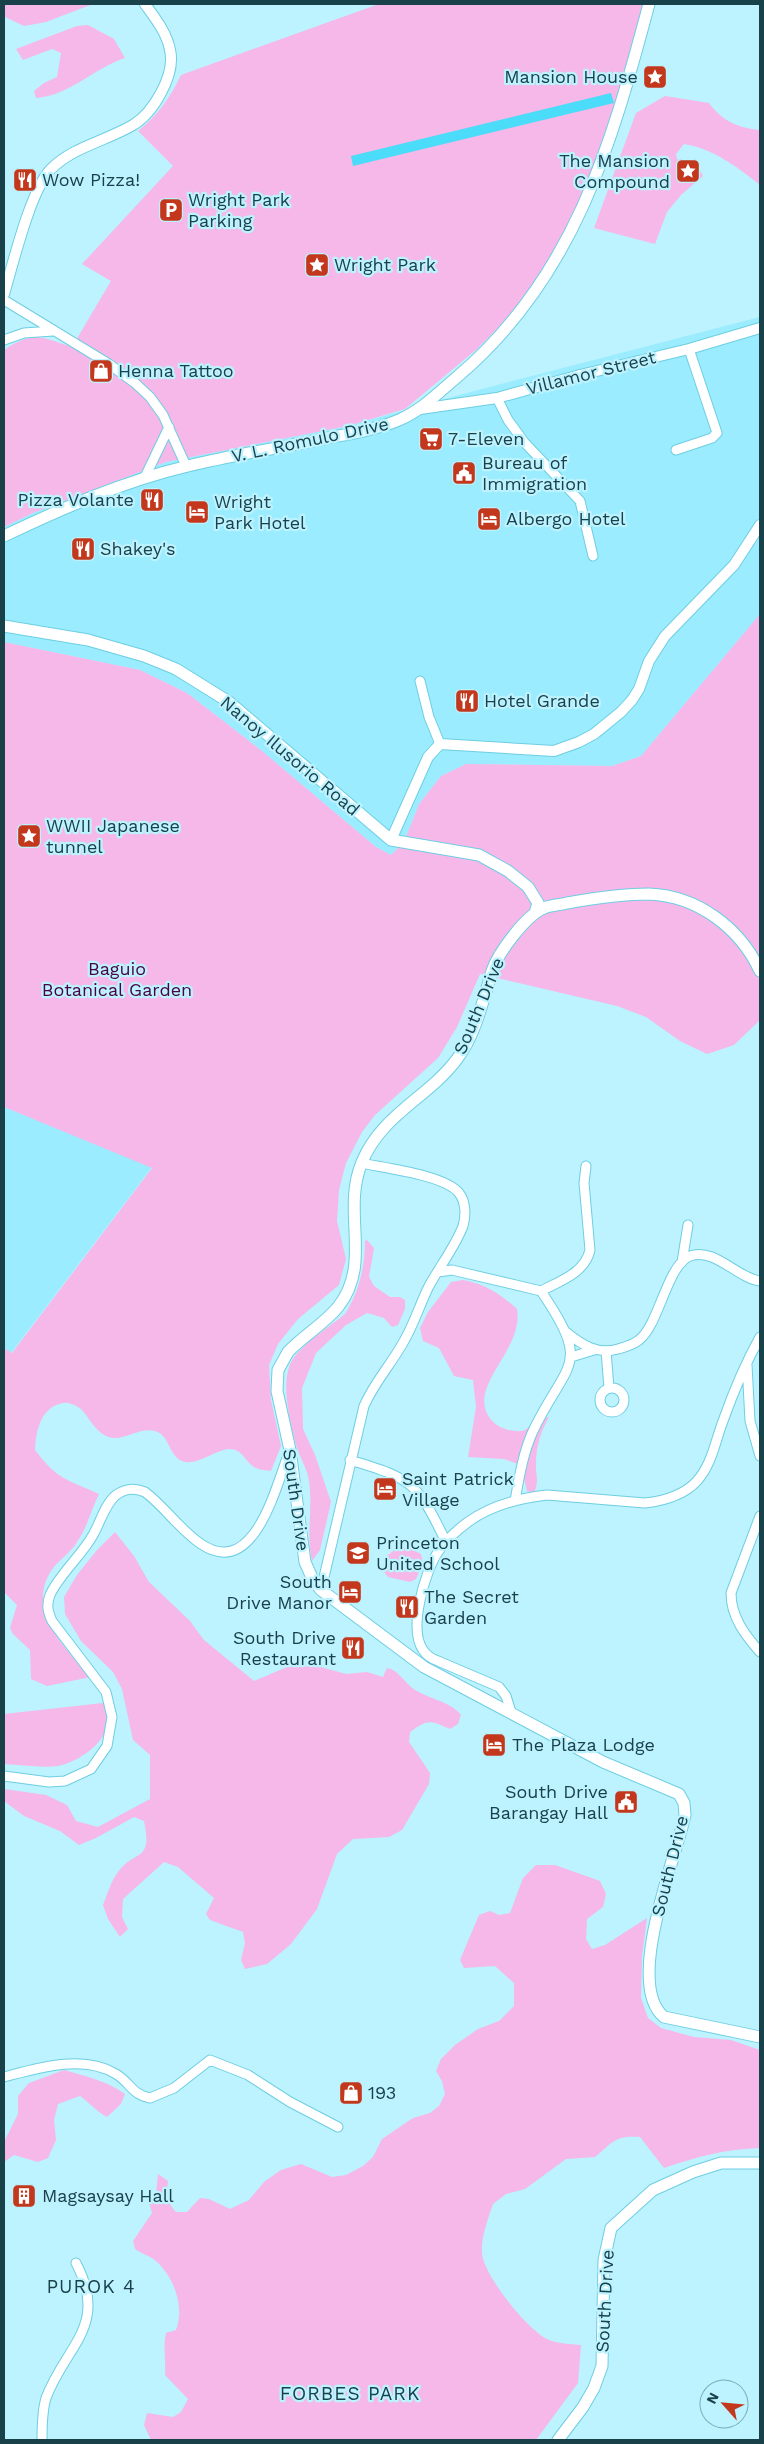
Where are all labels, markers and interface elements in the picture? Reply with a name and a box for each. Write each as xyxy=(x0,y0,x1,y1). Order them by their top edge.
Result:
place icon: Mansion House xyxy=(642,64,668,90)
place label: Mansion House xyxy=(504,66,638,87)
place label: The Mansion Compound xyxy=(559,150,670,192)
place icon: The Mansion Compound xyxy=(675,158,701,184)
restaurant icon: Wow Pizza! xyxy=(12,167,38,193)
place label: Wow Pizza! xyxy=(42,169,140,190)
place label: Wright Park Parking xyxy=(188,189,290,231)
parking icon: Wright Park Parking xyxy=(158,197,184,223)
place icon: Wright Park xyxy=(304,252,330,278)
place label: Wright Park xyxy=(334,254,436,275)
street label: Villamor Street xyxy=(524,346,658,399)
shop icon: Henna Tattoo xyxy=(88,358,114,384)
place label: Henna Tattoo xyxy=(118,360,234,381)
street label: V. L. Romulo Drive xyxy=(229,413,390,466)
supermarket icon: 7-Eleven xyxy=(418,426,444,452)
place label: 7-Eleven xyxy=(448,428,524,449)
place label: Bureau of Immigration xyxy=(482,452,587,494)
public building icon: Bureau of Immigration xyxy=(451,460,477,486)
restaurant icon: Pizza Volante xyxy=(139,487,165,513)
place label: Pizza Volante xyxy=(17,489,134,510)
place label: Wright Park Hotel xyxy=(214,491,306,533)
hotel icon: Wright Park Hotel xyxy=(184,499,210,525)
hotel icon: Albergo Hotel xyxy=(476,506,502,532)
place label: Albergo Hotel xyxy=(506,508,626,529)
restaurant icon: Shakey's xyxy=(70,536,96,562)
place label: Shakey's xyxy=(100,538,175,559)
restaurant icon: Hotel Grande xyxy=(454,688,480,714)
place label: Hotel Grande xyxy=(484,690,600,711)
street label: Nanoy Ilusorio Road xyxy=(217,691,364,820)
place label: WWII Japanese tunnel xyxy=(46,815,180,857)
place icon: WWII Japanese tunnel xyxy=(16,823,42,849)
street label: South Drive xyxy=(449,954,508,1057)
park label: Baguio Botanical Garden xyxy=(42,958,192,1000)
street label: South Drive xyxy=(279,1447,314,1552)
place label: Saint Patrick Village xyxy=(402,1468,514,1510)
hotel icon: Saint Patrick Village xyxy=(372,1476,398,1502)
place label: Princeton United School xyxy=(376,1532,500,1574)
school or university icon: Princeton United School xyxy=(345,1540,371,1566)
place label: South Drive Manor xyxy=(226,1571,332,1613)
hotel icon: South Drive Manor xyxy=(337,1579,363,1605)
place label: The Secret Garden xyxy=(424,1586,519,1628)
restaurant icon: The Secret Garden xyxy=(394,1594,420,1620)
place label: South Drive Restaurant xyxy=(233,1627,336,1669)
restaurant icon: South Drive Restaurant xyxy=(340,1635,366,1661)
hotel icon: The Plaza Lodge xyxy=(481,1732,507,1758)
place label: The Plaza Lodge xyxy=(512,1734,655,1755)
place label: South Drive Barangay Hall xyxy=(489,1781,608,1823)
public building icon: South Drive Barangay Hall xyxy=(613,1789,639,1815)
street label: South Drive xyxy=(647,1813,692,1918)
shop icon: 193 xyxy=(338,2080,364,2106)
place label: 193 xyxy=(368,2082,396,2103)
building icon: Magsaysay Hall xyxy=(11,2183,37,2209)
place label: Magsaysay Hall xyxy=(42,2185,174,2206)
street label: South Drive xyxy=(591,2249,618,2353)
district label: PUROK 4 xyxy=(46,2275,136,2298)
north arrow xyxy=(699,2379,749,2429)
district label: FORBES PARK xyxy=(280,2382,420,2405)
text: N xyxy=(703,2390,722,2406)

